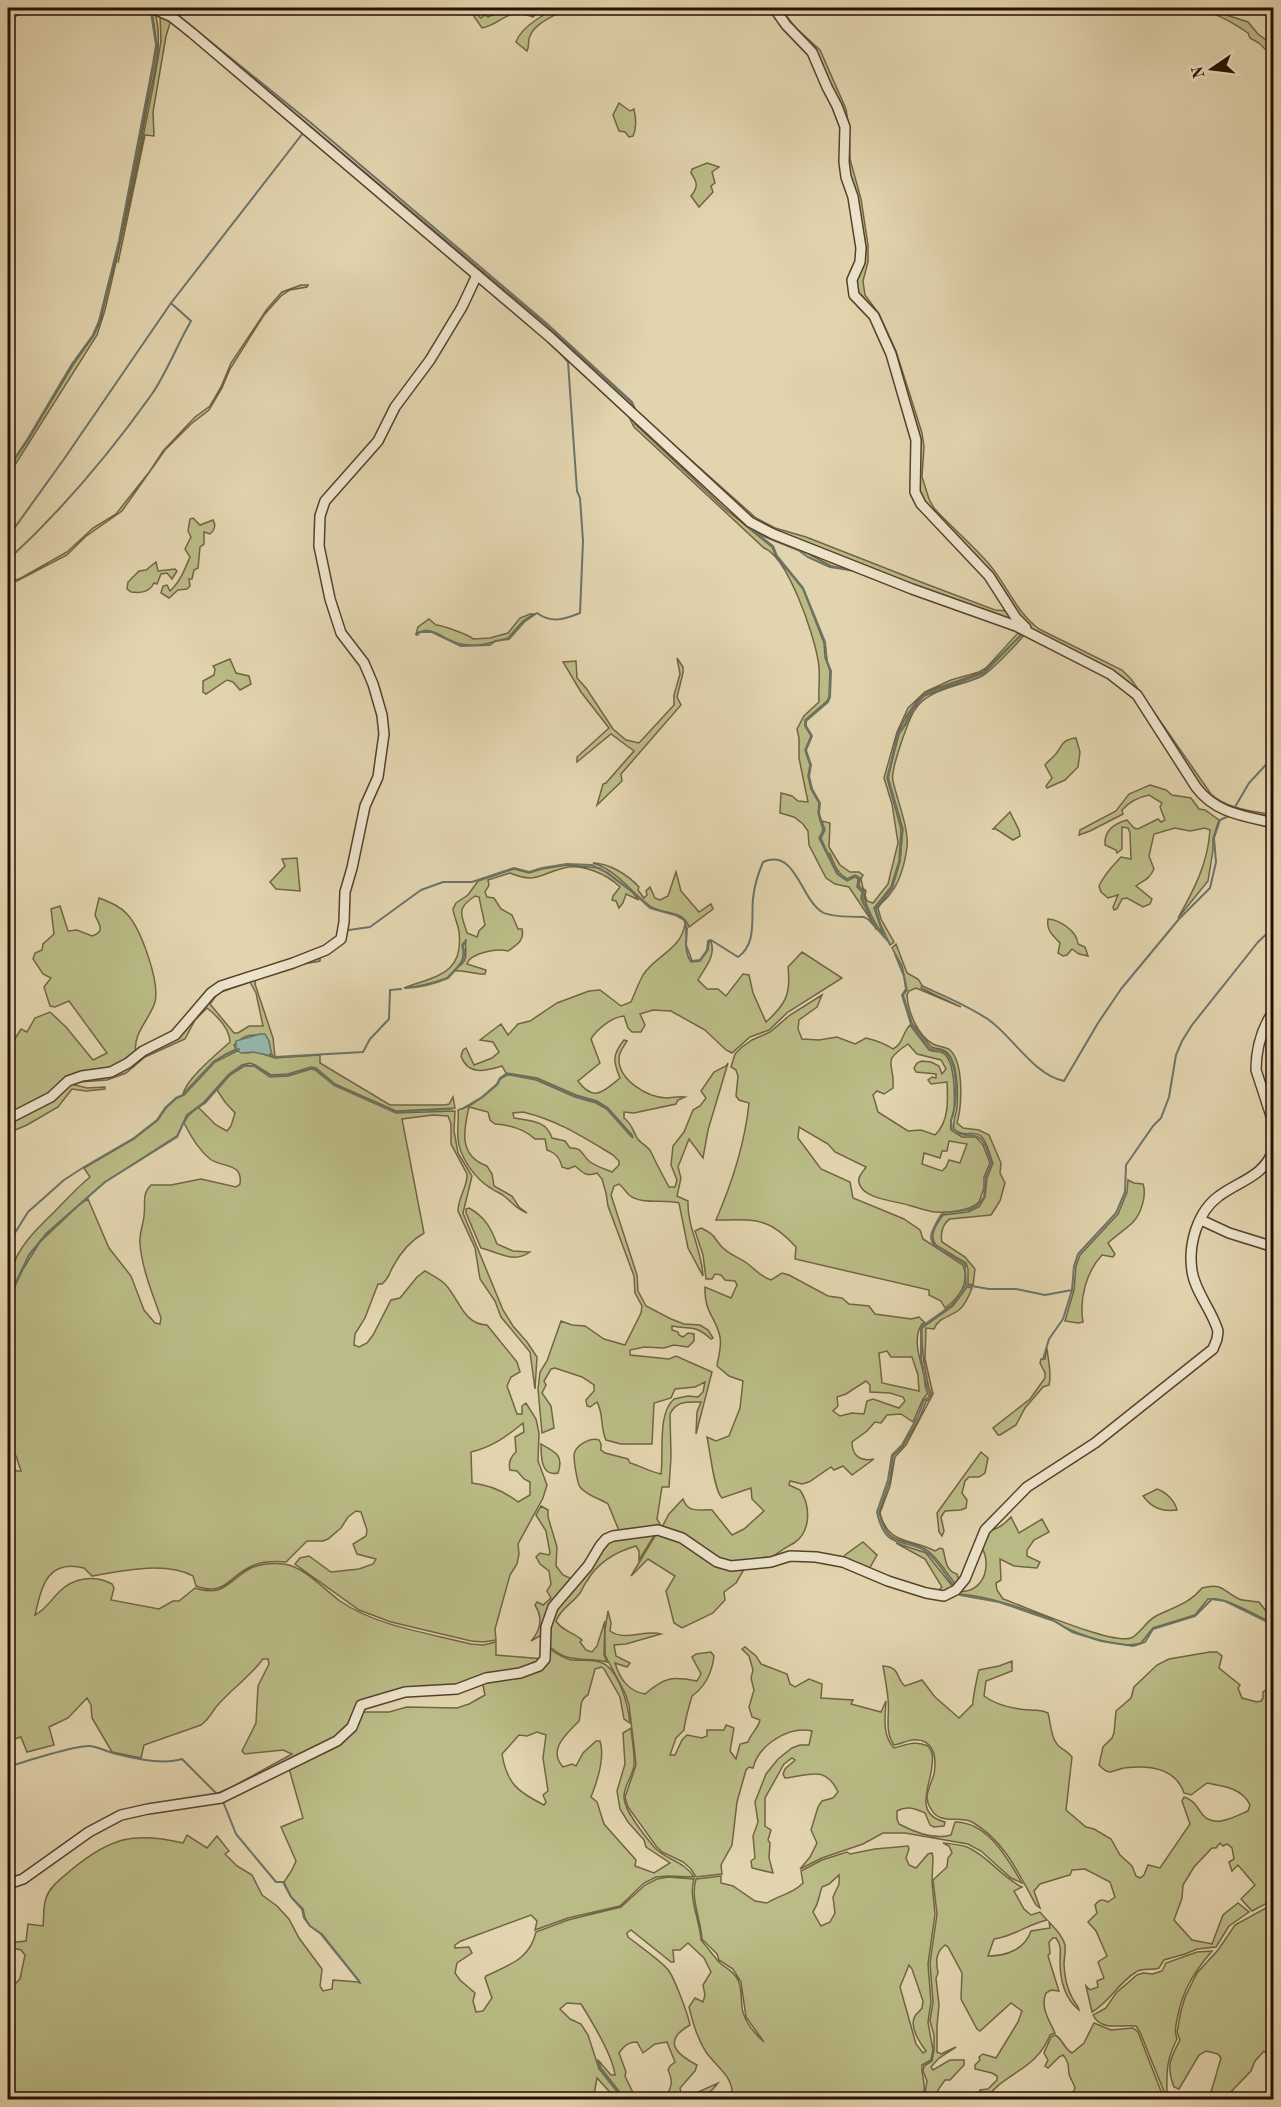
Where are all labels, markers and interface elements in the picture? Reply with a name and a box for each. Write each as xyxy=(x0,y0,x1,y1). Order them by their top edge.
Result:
north arrow xyxy=(1182,39,1242,99)
text: N xyxy=(1190,64,1209,80)

